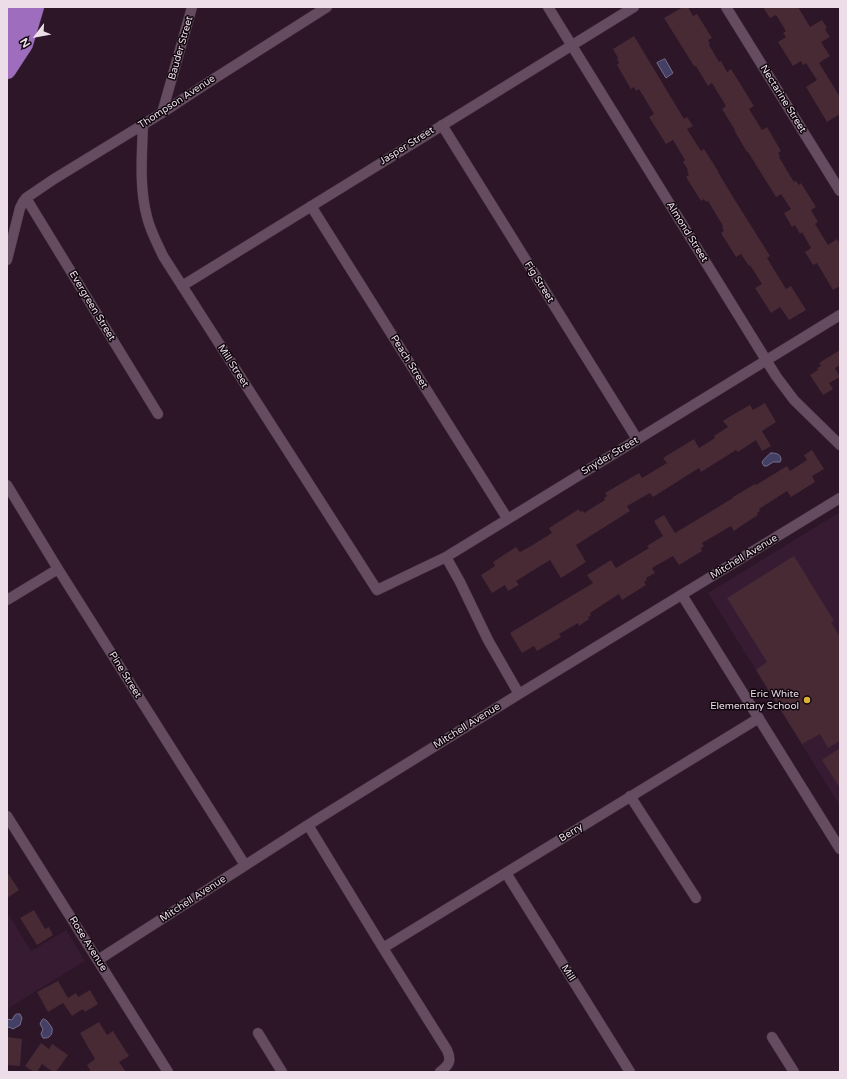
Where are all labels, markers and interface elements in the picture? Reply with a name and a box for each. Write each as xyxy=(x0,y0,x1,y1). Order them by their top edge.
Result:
street label: Bauder Street xyxy=(166,15,196,81)
north arrow xyxy=(16,16,56,56)
text: N xyxy=(18,35,33,50)
street label: Nectarine Street xyxy=(757,63,809,135)
street label: Thompson Avenue xyxy=(136,73,218,131)
street label: Jasper Street xyxy=(378,124,436,168)
street label: Almond Street xyxy=(664,200,710,264)
street label: Fig Street xyxy=(522,259,556,305)
street label: Evergreen Street xyxy=(66,269,118,343)
street label: Peach Street xyxy=(388,333,430,391)
street label: Mill Street xyxy=(215,343,251,389)
street label: Snyder Street xyxy=(579,434,641,478)
street label: Mitchell Avenue xyxy=(708,532,780,582)
street label: Pine Street xyxy=(106,650,144,700)
place label: Eric White Elementary School xyxy=(710,688,799,712)
marker: Eric White Elementary School xyxy=(802,695,812,705)
street label: Mitchell Avenue xyxy=(431,701,503,751)
street label: Berry xyxy=(557,821,585,845)
street label: Mitchell Avenue xyxy=(158,873,228,925)
street label: Rose Avenue xyxy=(66,915,110,973)
street label: Mill xyxy=(558,963,578,983)

